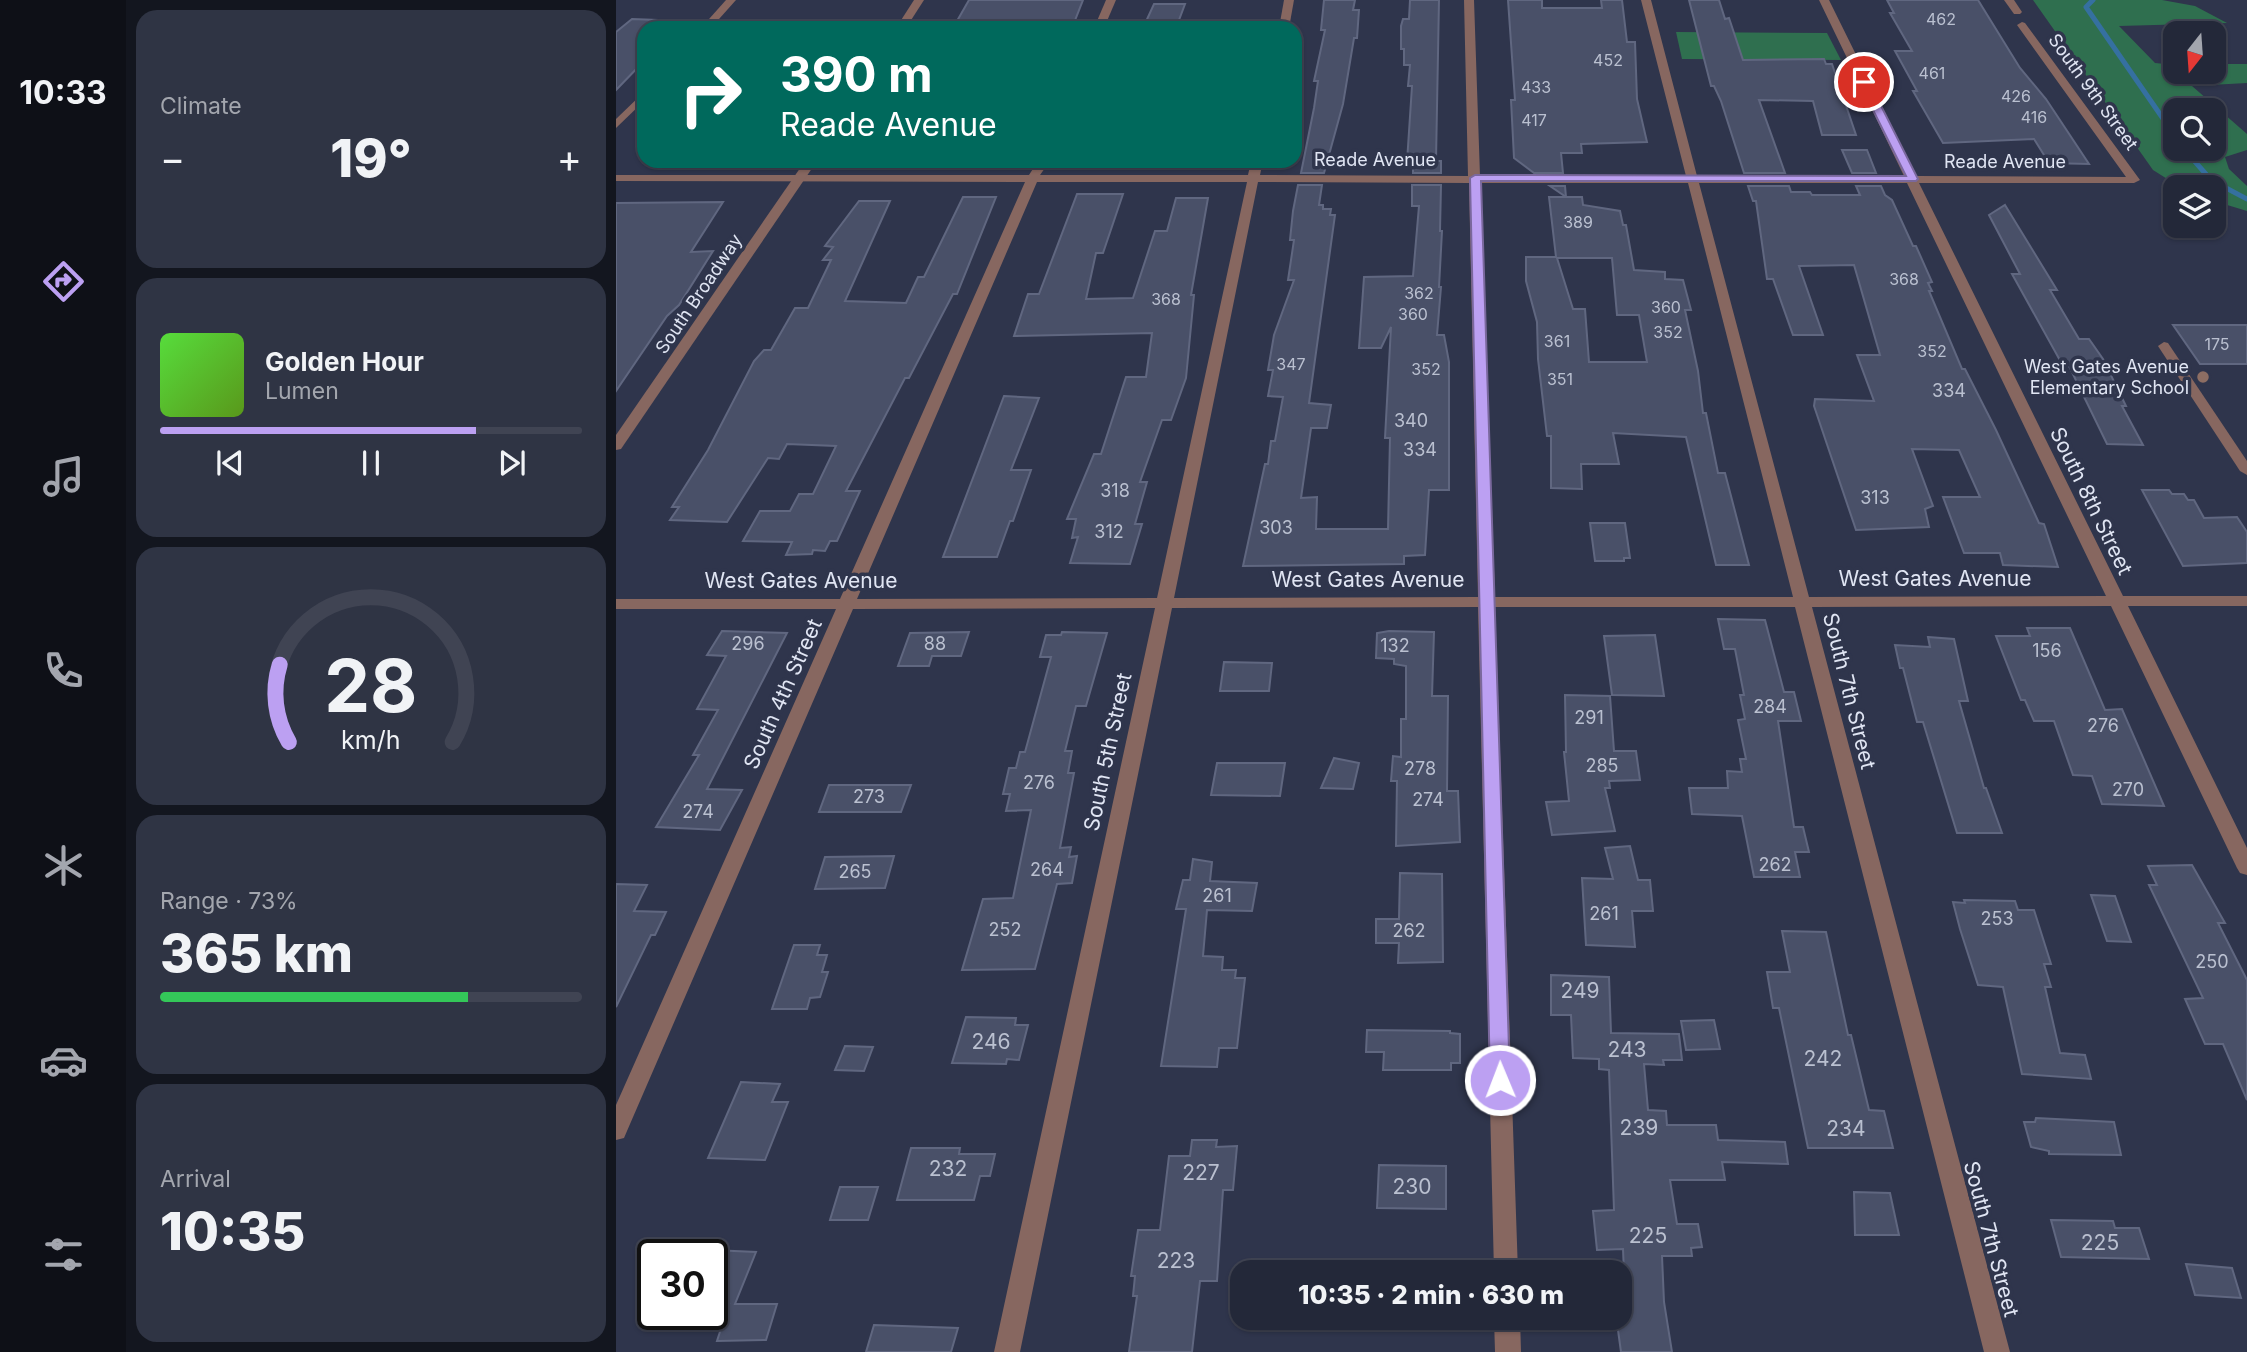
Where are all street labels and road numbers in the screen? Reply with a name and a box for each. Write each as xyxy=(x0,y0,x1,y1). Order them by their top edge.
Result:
street label: South 9th Street xyxy=(2044,30,2143,154)
street label: Reade Avenue xyxy=(1314,149,1436,170)
street label: Reade Avenue xyxy=(1944,151,2066,172)
street label: South Broadway xyxy=(651,230,746,357)
street label: South 8th Street xyxy=(2045,423,2138,579)
street label: West Gates Avenue xyxy=(1839,566,2031,591)
street label: West Gates Avenue xyxy=(1272,567,1464,592)
street label: West Gates Avenue xyxy=(705,568,897,593)
street label: South 7th Street xyxy=(1818,610,1881,772)
street label: South 4th Street xyxy=(738,615,827,773)
street label: South 5th Street xyxy=(1079,670,1136,833)
street label: South 7th Street xyxy=(1959,1158,2024,1320)

